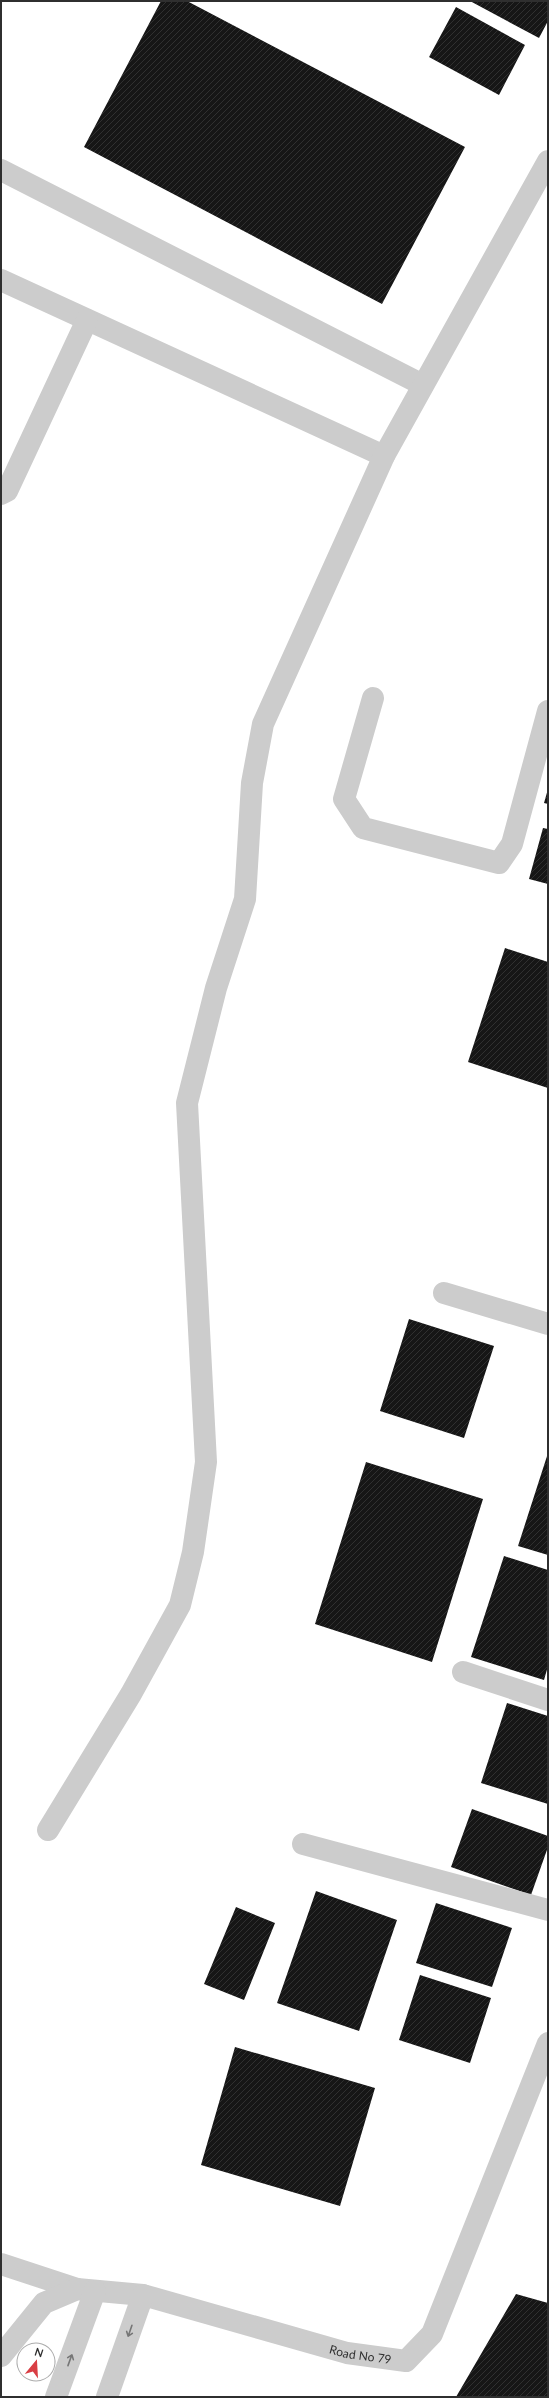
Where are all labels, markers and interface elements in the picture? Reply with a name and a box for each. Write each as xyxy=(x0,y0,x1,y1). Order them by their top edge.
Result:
one-way arrow xyxy=(125,2325,133,2337)
street label: Road No 79 xyxy=(328,2341,392,2366)
north arrow xyxy=(16,2342,56,2382)
text: N xyxy=(33,2345,45,2360)
one-way arrow xyxy=(66,2355,74,2367)

